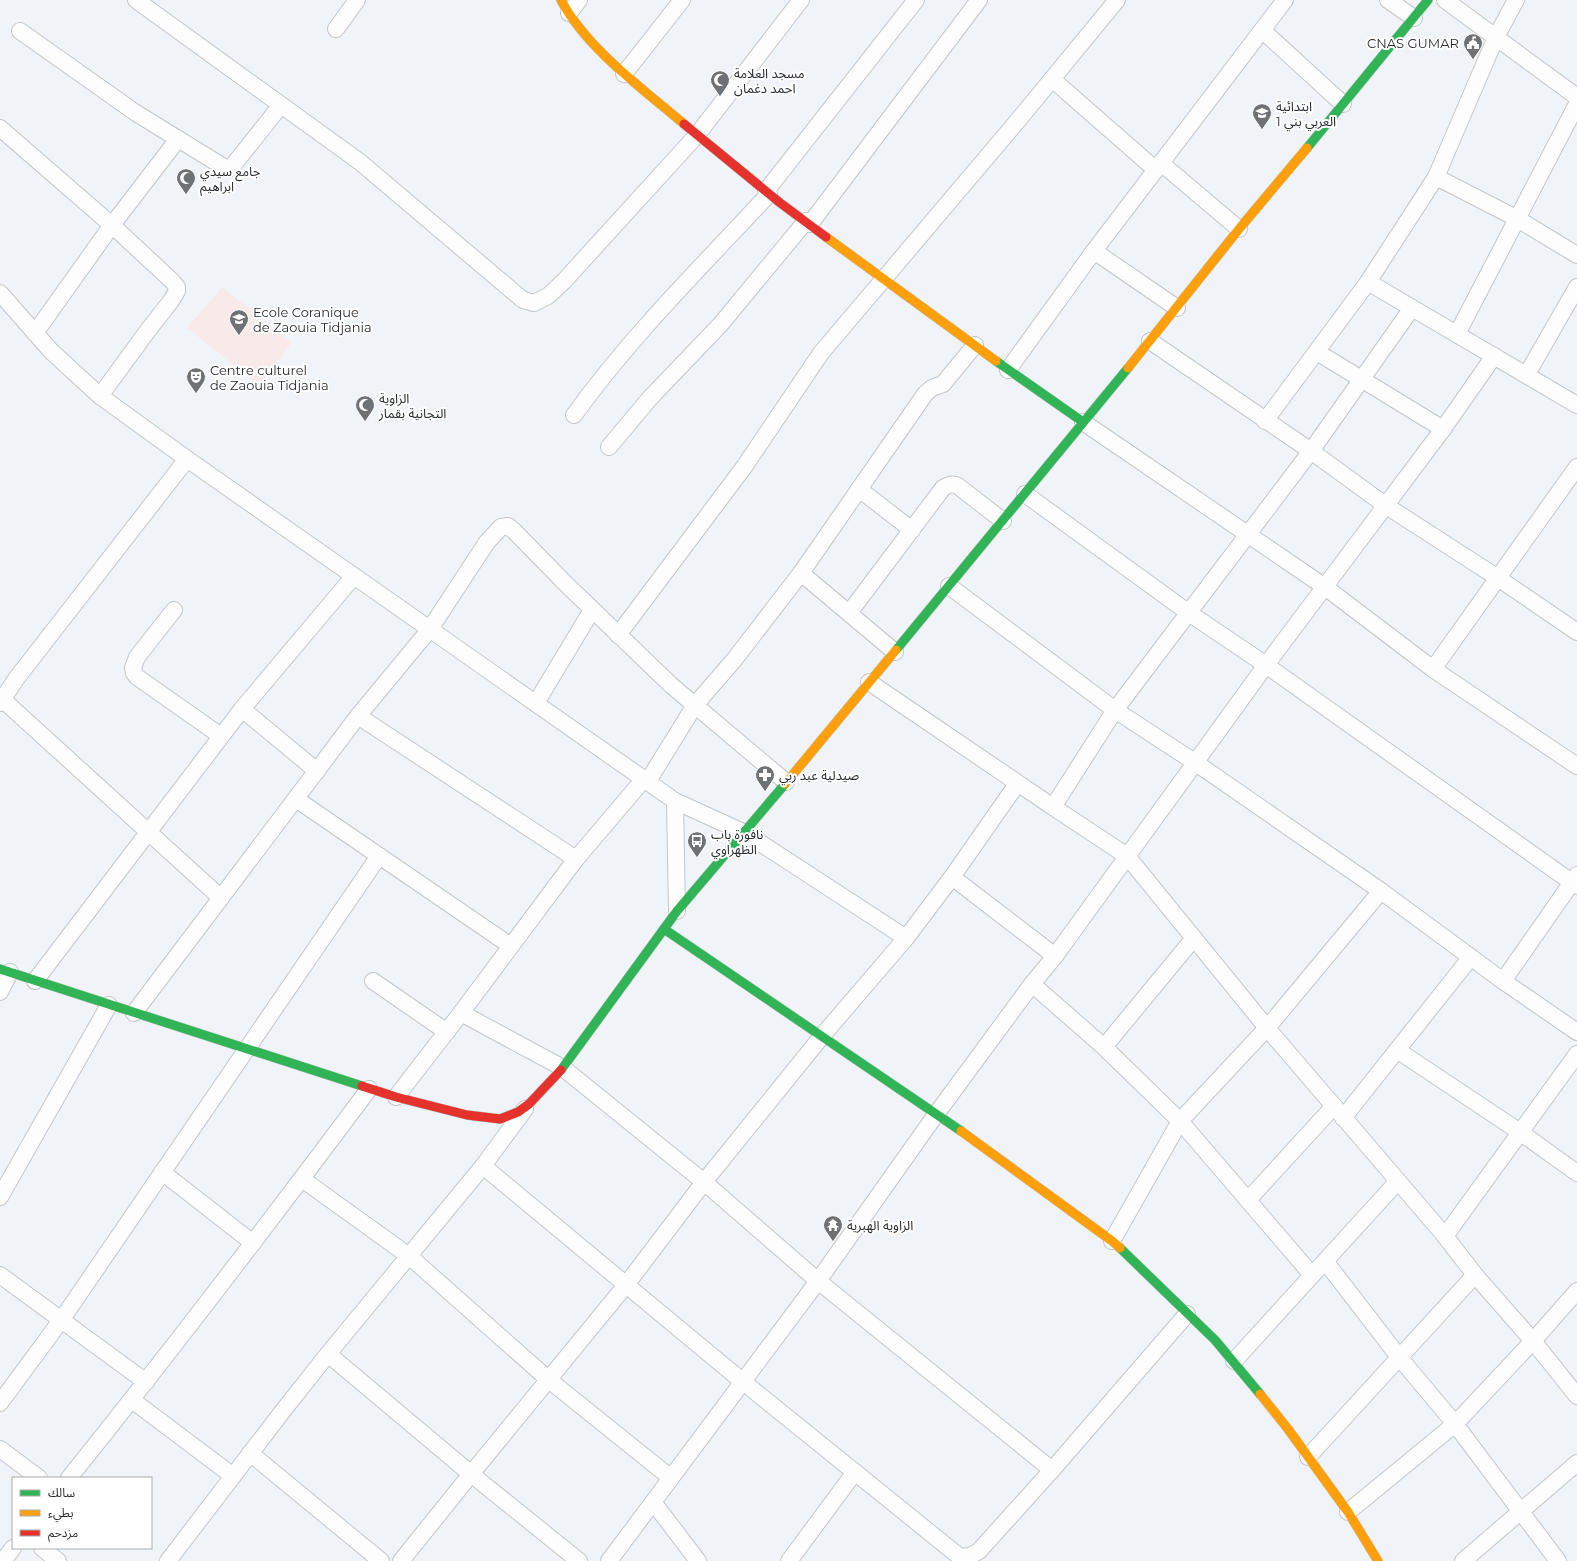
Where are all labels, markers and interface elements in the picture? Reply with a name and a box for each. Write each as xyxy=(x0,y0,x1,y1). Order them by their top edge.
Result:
public building icon: CNAS GUMAR xyxy=(1462,32,1484,60)
place label: CNAS GUMAR xyxy=(1367,35,1459,51)
place label: مسجد العلامة احمد دغمان xyxy=(734,65,805,97)
mosque icon: مسجد العلامة احمد دغمان xyxy=(709,69,731,97)
place label: ابتدائية العربي بني 1 xyxy=(1276,98,1336,132)
school or university icon: ابتدائية العربي بني 1 xyxy=(1251,102,1273,130)
place label: جامع سيدي ابراهيم xyxy=(200,163,261,197)
mosque icon: جامع سيدي ابراهيم xyxy=(175,167,197,195)
place label: Ecole Coranique de Zaouia Tidjania xyxy=(253,304,372,335)
school or university icon: Ecole Coranique de Zaouia Tidjania xyxy=(228,308,250,336)
place label: Centre culturel de Zaouia Tidjania xyxy=(210,362,329,393)
theatre icon: Centre culturel de Zaouia Tidjania xyxy=(185,366,207,394)
place label: الزاوية التجانية بقمار xyxy=(378,390,446,421)
mosque icon: الزاوية التجانية بقمار xyxy=(354,394,376,422)
pharmacy icon: صيدلية عبد ربي xyxy=(754,764,776,792)
place label: صيدلية عبد ربي xyxy=(779,767,859,786)
place label: نافورة باب الظهراوي xyxy=(711,826,763,860)
bus stop icon: نافورة باب الظهراوي xyxy=(686,830,708,858)
temple icon: الزاوية الهبرية xyxy=(822,1214,844,1242)
place label: الزاوية الهبرية xyxy=(847,1217,913,1234)
legend xyxy=(12,1477,152,1549)
text: سالك xyxy=(48,1485,75,1500)
text: بطيء xyxy=(48,1505,74,1523)
text: مزدحم xyxy=(48,1525,78,1542)

